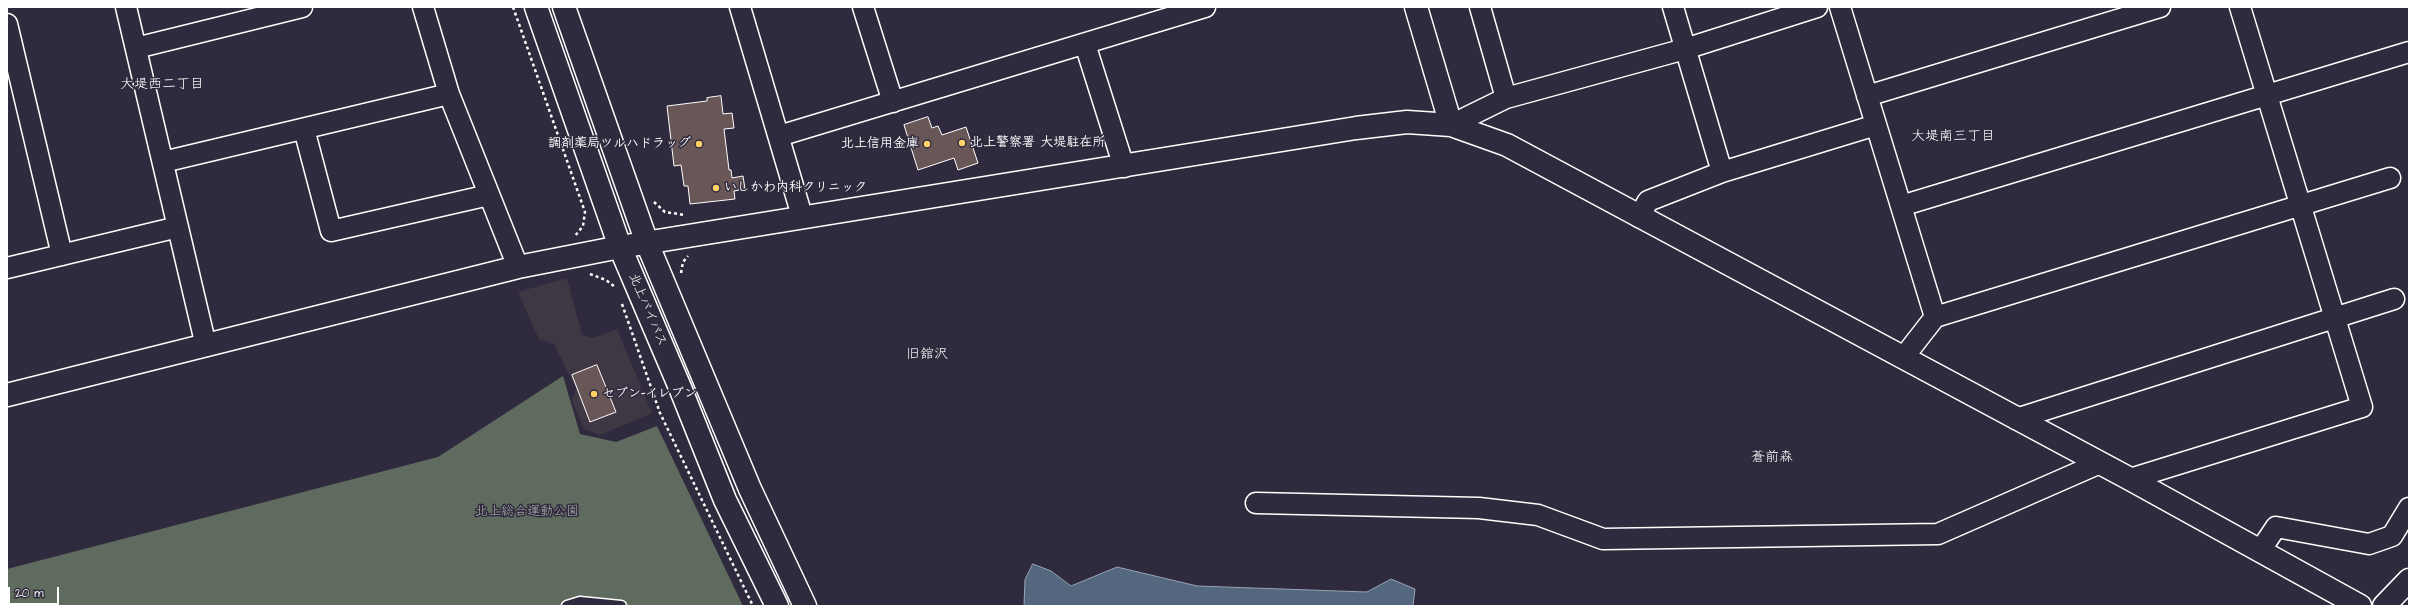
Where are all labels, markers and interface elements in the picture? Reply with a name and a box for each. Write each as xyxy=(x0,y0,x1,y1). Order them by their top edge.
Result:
district label: 大堤西二丁目 xyxy=(120,77,204,93)
district label: 大堤南三丁目 xyxy=(1911,129,1995,145)
place label: 北上警察署 大堤駐在所 xyxy=(970,135,1105,151)
place label: 調剤薬局ツルハドラッグ xyxy=(548,136,691,152)
place label: 北上信用金庫 xyxy=(841,136,919,152)
marker: 北上警察署 大堤駐在所 xyxy=(957,138,967,148)
marker: 調剤薬局ツルハドラッグ xyxy=(694,139,704,149)
marker: 北上信用金庫 xyxy=(922,139,932,149)
place label: いしかわ内科クリニック xyxy=(724,180,867,196)
marker: いしかわ内科クリニック xyxy=(711,183,721,193)
street label: 北上バイパス xyxy=(625,271,669,349)
district label: 旧舘沢 xyxy=(906,347,948,363)
place label: セブン-イレブン xyxy=(602,386,697,402)
marker: セブン-イレブン xyxy=(589,389,599,399)
district label: 蒼前森 xyxy=(1751,450,1793,466)
park label: 北上総合運動公園 xyxy=(475,504,579,520)
scale bar xyxy=(10,579,61,605)
text: 20 m xyxy=(15,585,44,602)

